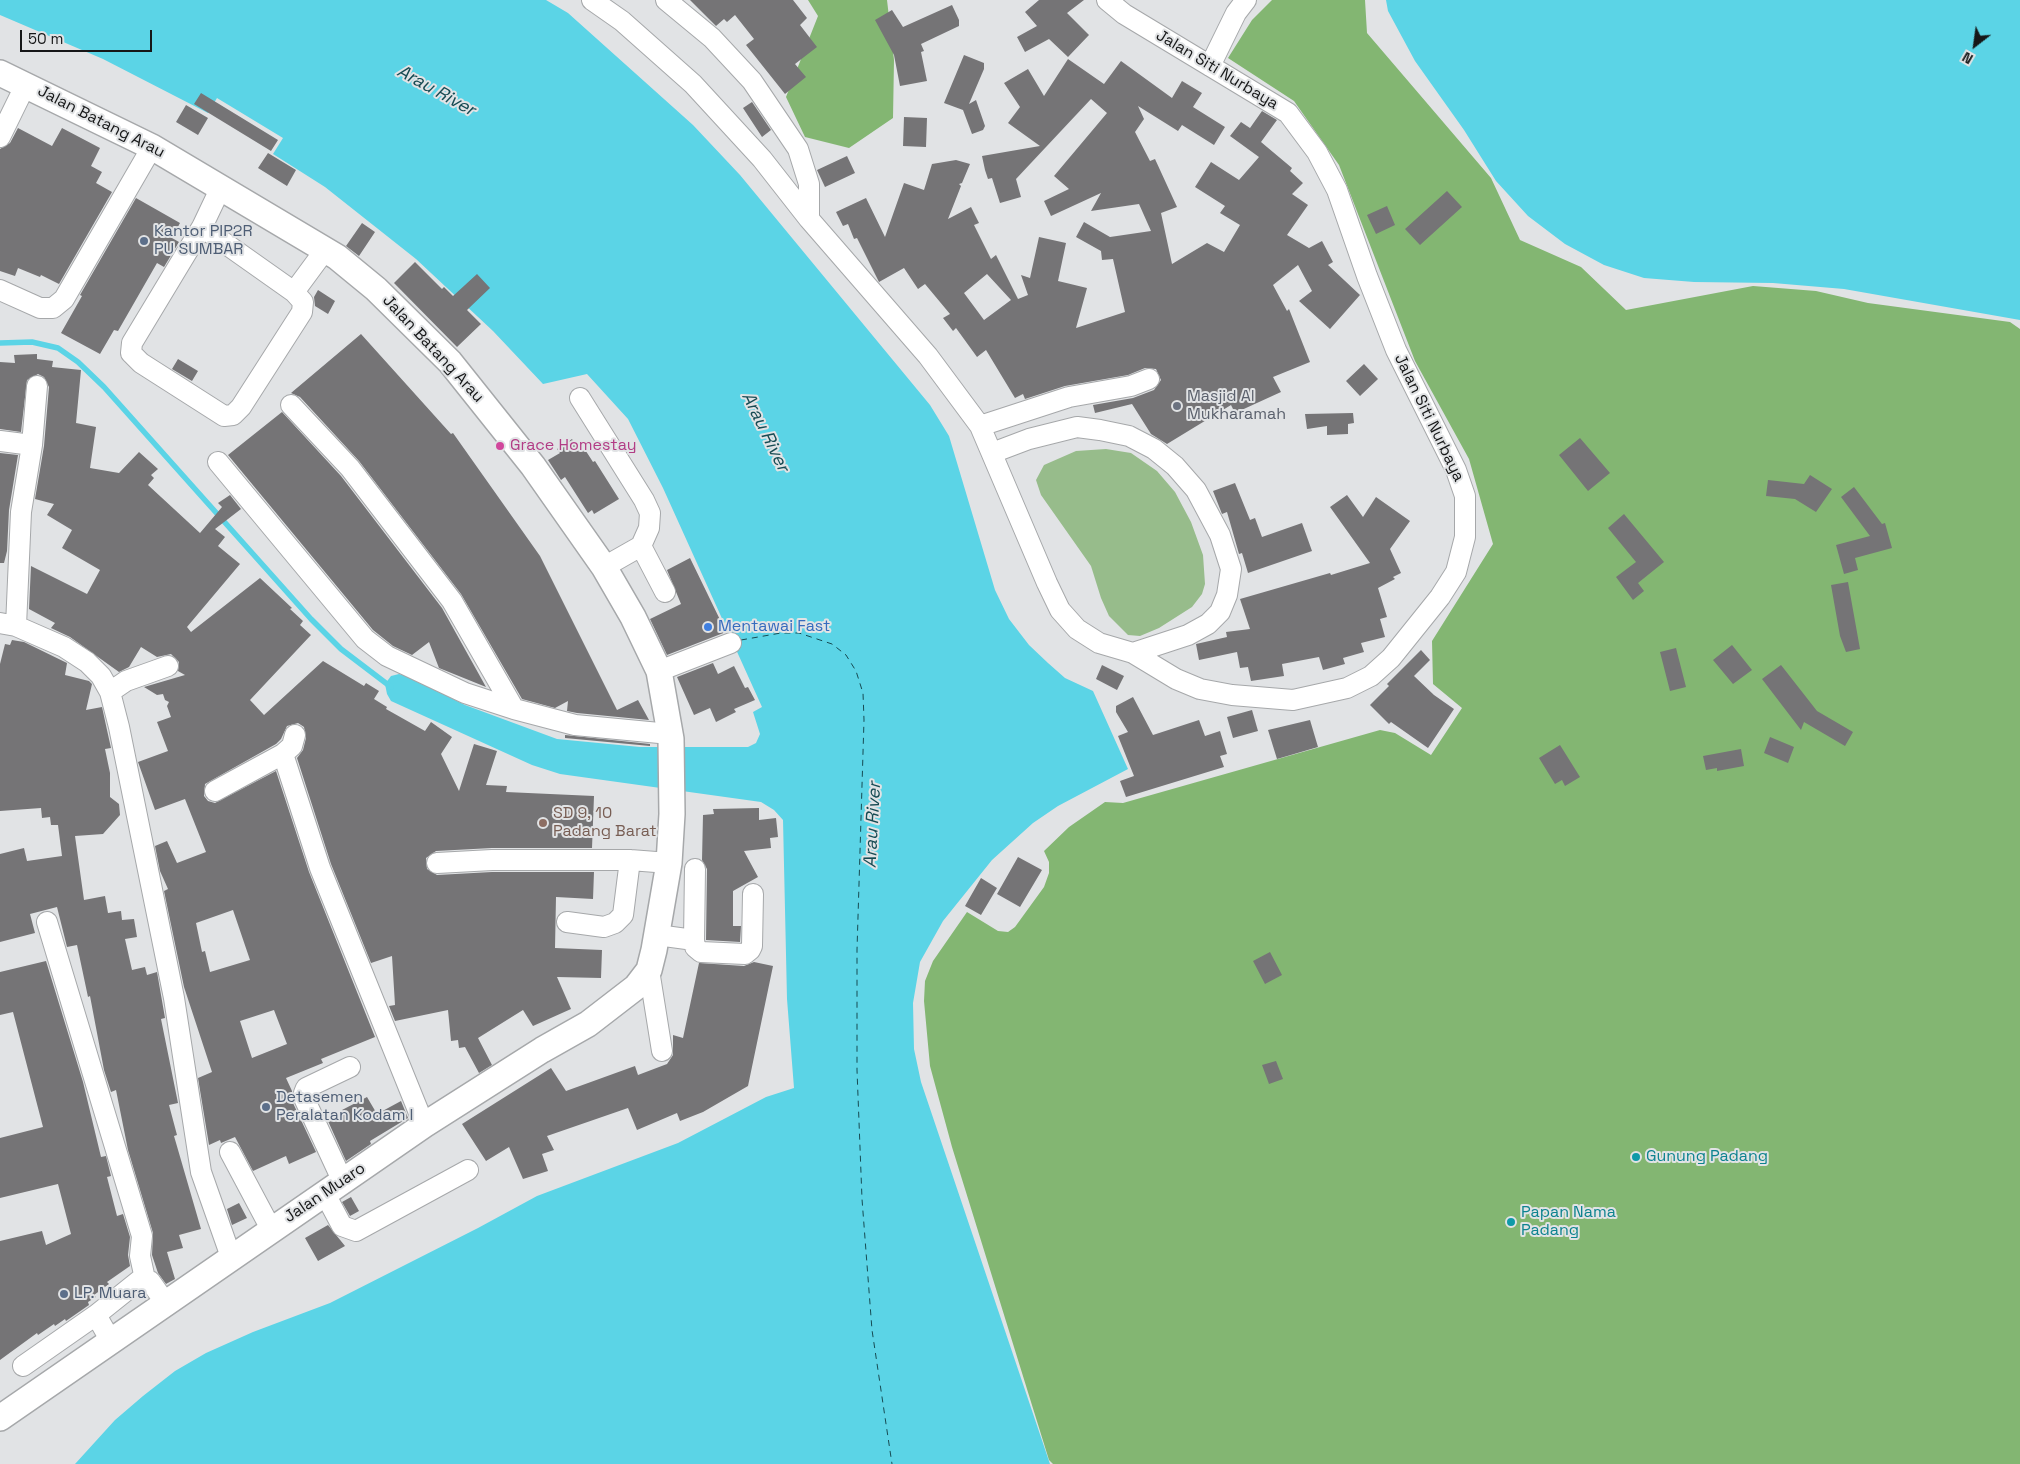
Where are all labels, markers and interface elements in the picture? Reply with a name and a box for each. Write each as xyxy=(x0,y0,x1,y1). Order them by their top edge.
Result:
scale bar xyxy=(22,20,155,52)
north arrow xyxy=(1950,20,2000,70)
street label: Jalan Siti Nurbaya xyxy=(1152,26,1282,114)
text: 50 m xyxy=(28,29,63,48)
text: N xyxy=(1959,48,1976,68)
water label: Arau River xyxy=(393,61,479,121)
street label: Jalan Batang Arau xyxy=(34,82,168,162)
place label: Kantor PIP2R PU SUMBAR xyxy=(154,222,253,260)
marker: Kantor PIP2R PU SUMBAR xyxy=(138,235,150,247)
street label: Jalan Batang Arau xyxy=(378,291,488,407)
street label: Jalan Siti Nurbaya xyxy=(1390,351,1468,485)
place label: Masjid Al Mukharamah xyxy=(1187,387,1286,425)
water label: Arau River xyxy=(736,389,794,475)
marker: Masjid Al Mukharamah xyxy=(1171,400,1183,412)
place label: Grace Homestay xyxy=(510,436,636,456)
marker: Grace Homestay xyxy=(494,440,506,452)
place label: Mentawai Fast xyxy=(718,617,830,637)
marker: Mentawai Fast xyxy=(702,621,714,633)
water label: Arau River xyxy=(860,781,886,869)
place label: SD 9, 10 Padang Barat xyxy=(553,804,657,842)
marker: SD 9, 10 Padang Barat xyxy=(537,817,549,829)
place label: Detasemen Peralatan Kodam I xyxy=(276,1088,413,1126)
marker: Detasemen Peralatan Kodam I xyxy=(260,1101,272,1113)
place label: Gunung Padang xyxy=(1646,1147,1768,1167)
marker: Gunung Padang xyxy=(1630,1151,1642,1163)
street label: Jalan Muaro xyxy=(281,1159,369,1227)
place label: Papan Nama Padang xyxy=(1521,1203,1616,1241)
marker: Papan Nama Padang xyxy=(1505,1216,1517,1228)
place label: LP. Muara xyxy=(74,1284,147,1304)
marker: LP. Muara xyxy=(58,1288,70,1300)

